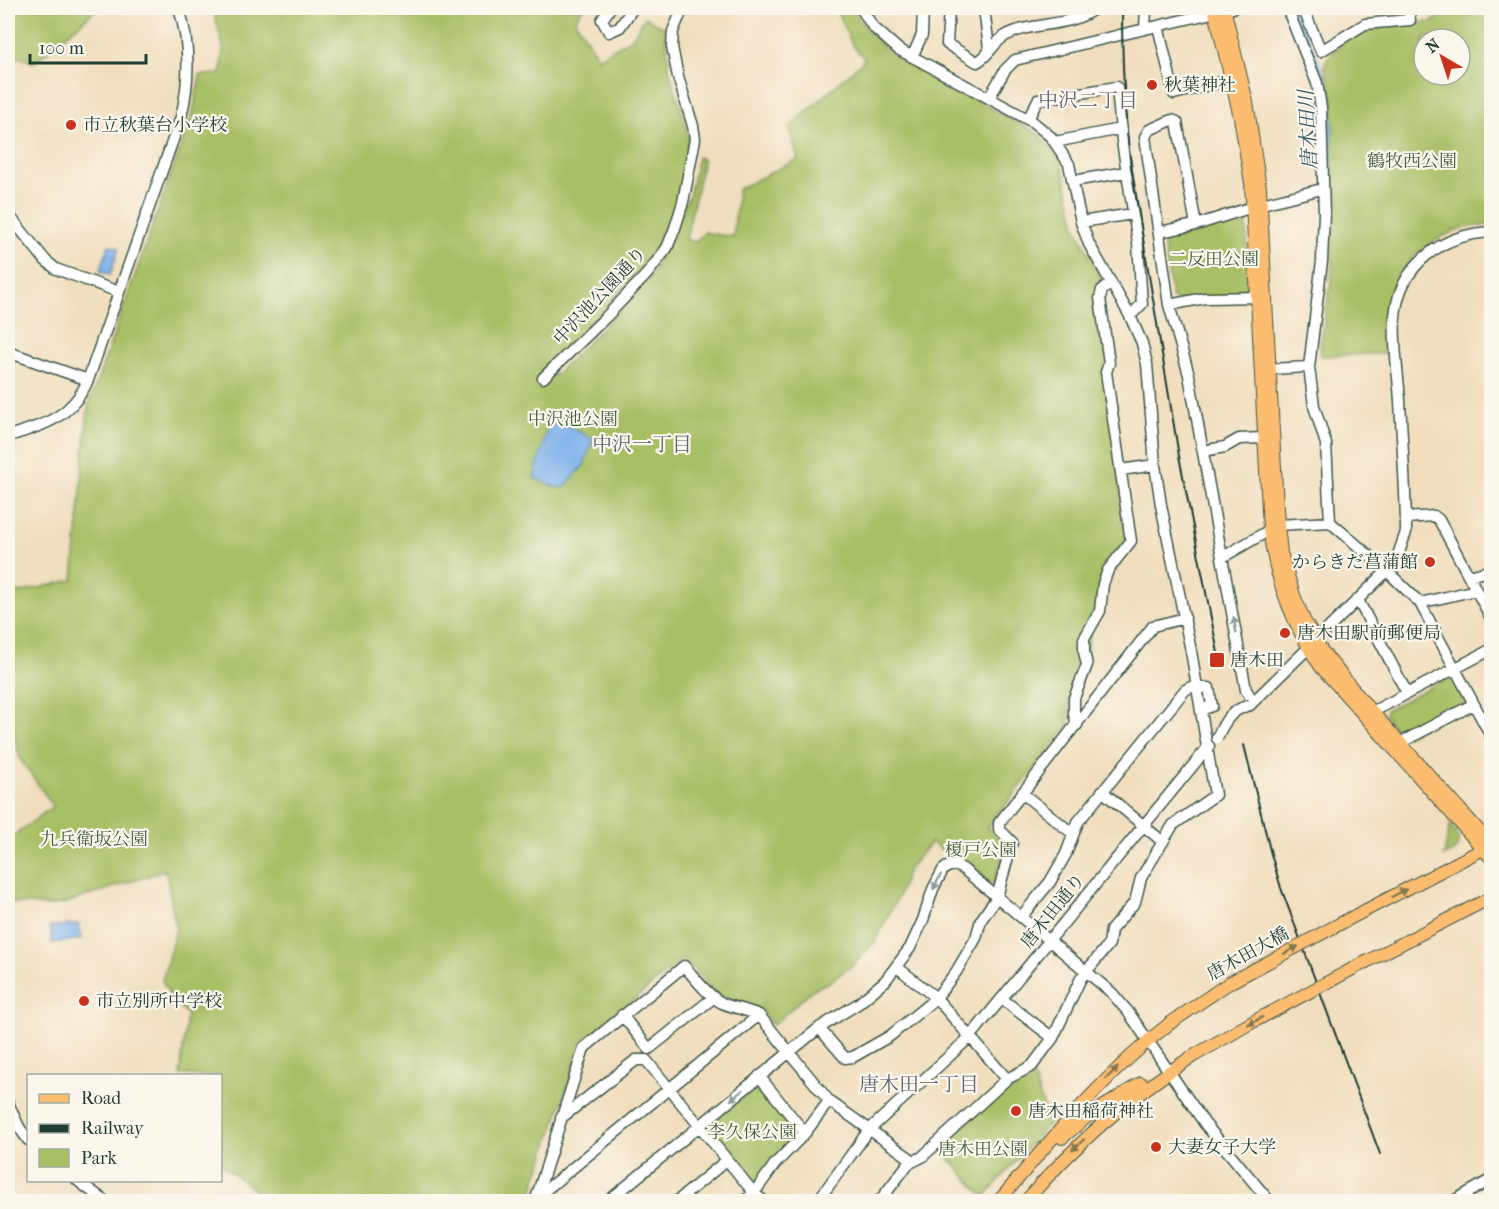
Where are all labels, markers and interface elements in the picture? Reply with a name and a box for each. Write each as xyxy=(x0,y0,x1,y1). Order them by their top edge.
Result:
scale bar xyxy=(30,27,146,65)
north arrow xyxy=(1412,27,1472,87)
text: N xyxy=(1422,34,1444,57)
text: 100 m xyxy=(39,38,84,59)
place label: 秋葉神社 xyxy=(1164,75,1236,96)
marker: 秋葉神社 xyxy=(1145,78,1159,92)
water label: 唐木田川 xyxy=(1294,87,1322,171)
district label: 中沢二丁目 xyxy=(1038,89,1138,112)
place label: 市立秋葉台小学校 xyxy=(83,115,227,136)
marker: 市立秋葉台小学校 xyxy=(64,118,78,132)
park label: 鶴牧西公園 xyxy=(1367,151,1457,172)
street label: 中沢池公園通り xyxy=(549,243,651,349)
park label: 二反田公園 xyxy=(1169,249,1259,270)
park label: 中沢池公園 xyxy=(528,409,618,430)
district label: 中沢一丁目 xyxy=(592,433,692,456)
place label: からきだ菖蒲館 xyxy=(1292,552,1418,573)
marker: からきだ菖蒲館 xyxy=(1423,555,1437,569)
one-way arrow xyxy=(1230,615,1239,634)
place label: 唐木田駅前郵便局 xyxy=(1297,623,1441,644)
marker: 唐木田駅前郵便局 xyxy=(1278,626,1292,640)
place label: 唐木田 xyxy=(1230,650,1284,671)
marker: 唐木田 xyxy=(1208,651,1226,669)
park label: 九兵衛坂公園 xyxy=(40,829,148,850)
park label: 榎戸公園 xyxy=(945,840,1017,861)
street label: 唐木田通り xyxy=(1017,869,1089,953)
one-way arrow xyxy=(932,874,942,891)
one-way arrow xyxy=(1391,888,1408,898)
street label: 唐木田大橋 xyxy=(1204,923,1292,985)
one-way arrow xyxy=(1282,945,1299,955)
place label: 市立別所中学校 xyxy=(96,991,222,1012)
marker: 市立別所中学校 xyxy=(77,994,91,1008)
one-way arrow xyxy=(1246,1016,1263,1026)
one-way arrow xyxy=(1105,1066,1119,1080)
district label: 唐木田一丁目 xyxy=(859,1073,979,1096)
legend xyxy=(27,1074,222,1182)
text: Road xyxy=(81,1088,121,1109)
one-way arrow xyxy=(729,1088,745,1101)
place label: 唐木田稲荷神社 xyxy=(1028,1101,1154,1122)
marker: 唐木田稲荷神社 xyxy=(1009,1104,1023,1118)
text: Railway xyxy=(81,1118,145,1139)
park label: 李久保公園 xyxy=(707,1122,797,1143)
place label: 大妻女子大学 xyxy=(1168,1137,1276,1158)
one-way arrow xyxy=(1072,1138,1086,1152)
park label: 唐木田公園 xyxy=(938,1139,1028,1160)
marker: 大妻女子大学 xyxy=(1149,1140,1163,1154)
text: Park xyxy=(81,1148,118,1169)

